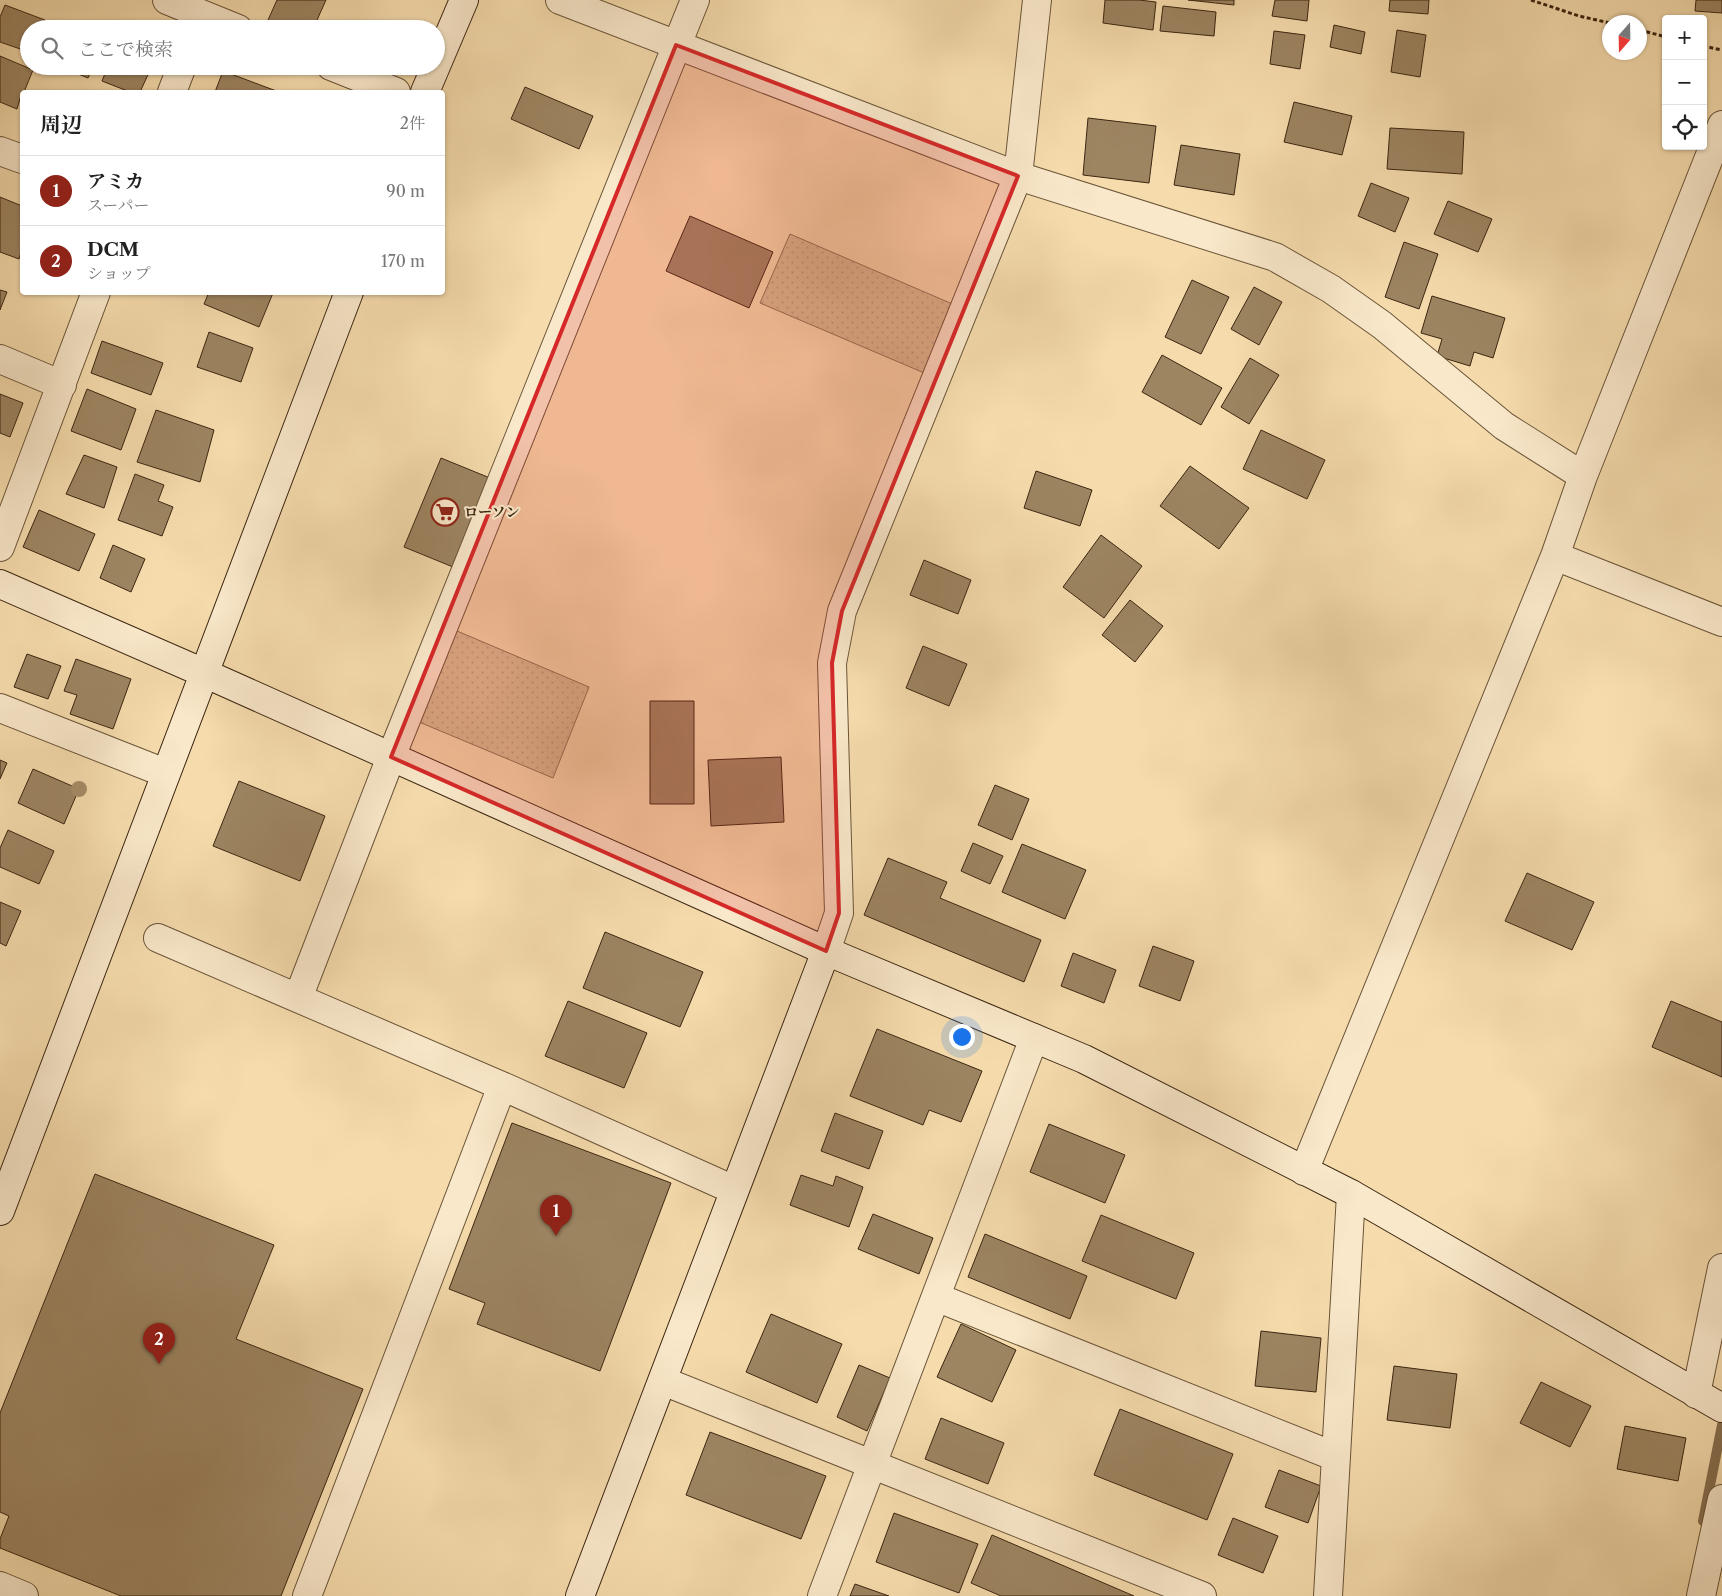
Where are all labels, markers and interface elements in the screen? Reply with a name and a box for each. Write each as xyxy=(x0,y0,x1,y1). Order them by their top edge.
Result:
north arrow xyxy=(1602,15,1647,60)
map controls xyxy=(1662,15,1707,150)
button: + xyxy=(1662,15,1707,60)
search box xyxy=(20,20,445,75)
icon: search xyxy=(38,34,66,62)
text: ここで検索 xyxy=(78,38,173,61)
button: − xyxy=(1662,60,1707,105)
button: locate xyxy=(1662,105,1707,150)
text: 周辺 xyxy=(40,112,82,137)
text: 2件 xyxy=(400,113,425,133)
text: アミカ xyxy=(87,170,144,193)
text: 1 xyxy=(52,181,60,201)
text: 90 m xyxy=(386,181,425,201)
text: スーパー xyxy=(87,195,149,215)
text: DCM xyxy=(87,238,139,261)
text: 2 xyxy=(51,251,61,271)
text: 170 m xyxy=(381,251,425,271)
text: ショップ xyxy=(87,263,151,283)
supermarket icon: ローソン xyxy=(430,497,460,527)
place label: ローソン xyxy=(464,503,519,521)
your location xyxy=(949,1024,975,1050)
pin: 1 xyxy=(540,1195,572,1236)
pin: 2 xyxy=(143,1323,175,1364)

